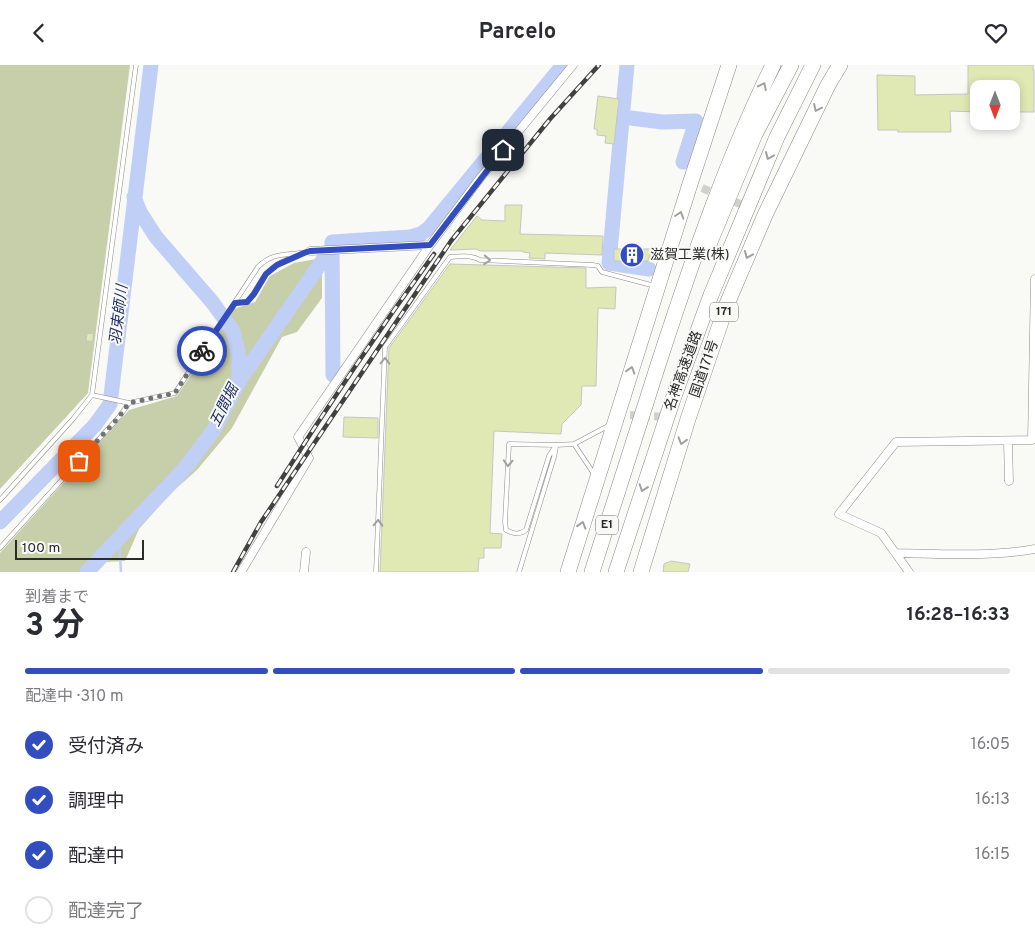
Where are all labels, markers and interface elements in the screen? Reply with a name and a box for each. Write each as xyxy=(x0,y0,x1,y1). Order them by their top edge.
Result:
icon: back xyxy=(25,19,53,47)
text: Parcelo xyxy=(479,19,556,46)
icon: heart xyxy=(982,19,1010,47)
north arrow xyxy=(970,80,1020,130)
map controls xyxy=(970,80,1020,130)
one-way arrow xyxy=(757,82,767,91)
one-way arrow xyxy=(813,103,823,112)
pin xyxy=(482,129,524,171)
icon: home xyxy=(489,136,517,164)
one-way arrow xyxy=(764,151,775,160)
one-way arrow xyxy=(674,212,684,220)
building icon: 滋賀工業(株) xyxy=(619,242,645,268)
place label: 滋賀工業(株) xyxy=(650,247,730,264)
one-way arrow xyxy=(744,250,755,259)
one-way arrow xyxy=(484,254,492,265)
water label: 羽束師川 xyxy=(107,282,133,346)
road number: 171 xyxy=(710,303,738,321)
courier xyxy=(177,326,227,376)
street label: 名神高速道路 xyxy=(662,329,706,413)
icon: bike xyxy=(188,337,216,365)
street label: 国道171号 xyxy=(687,338,723,400)
one-way arrow xyxy=(379,357,390,365)
one-way arrow xyxy=(625,367,635,375)
water label: 五間堀 xyxy=(206,380,245,430)
one-way arrow xyxy=(677,436,687,444)
pin xyxy=(58,440,100,482)
icon: bag xyxy=(65,447,93,475)
one-way arrow xyxy=(503,459,514,467)
one-way arrow xyxy=(639,483,649,492)
road number: E1 xyxy=(596,515,618,535)
one-way arrow xyxy=(373,519,383,527)
one-way arrow xyxy=(577,522,587,530)
scale bar xyxy=(15,537,144,560)
text: 100 m xyxy=(22,540,60,557)
text: 到着まで xyxy=(25,588,89,608)
text: 16:28–16:33 xyxy=(906,603,1010,627)
text: 3 分 xyxy=(25,607,84,647)
text: 配達中 · 310 m xyxy=(25,687,124,707)
icon: check xyxy=(25,731,53,759)
text: 受付済み xyxy=(68,735,144,759)
text: 16:05 xyxy=(971,735,1010,755)
icon: check xyxy=(25,786,53,814)
text: 調理中 xyxy=(68,790,125,814)
text: 16:13 xyxy=(975,790,1010,810)
icon: check xyxy=(25,841,53,869)
text: 配達中 xyxy=(68,845,125,869)
text: 16:15 xyxy=(975,845,1010,865)
text: 配達完了 xyxy=(68,900,144,924)

